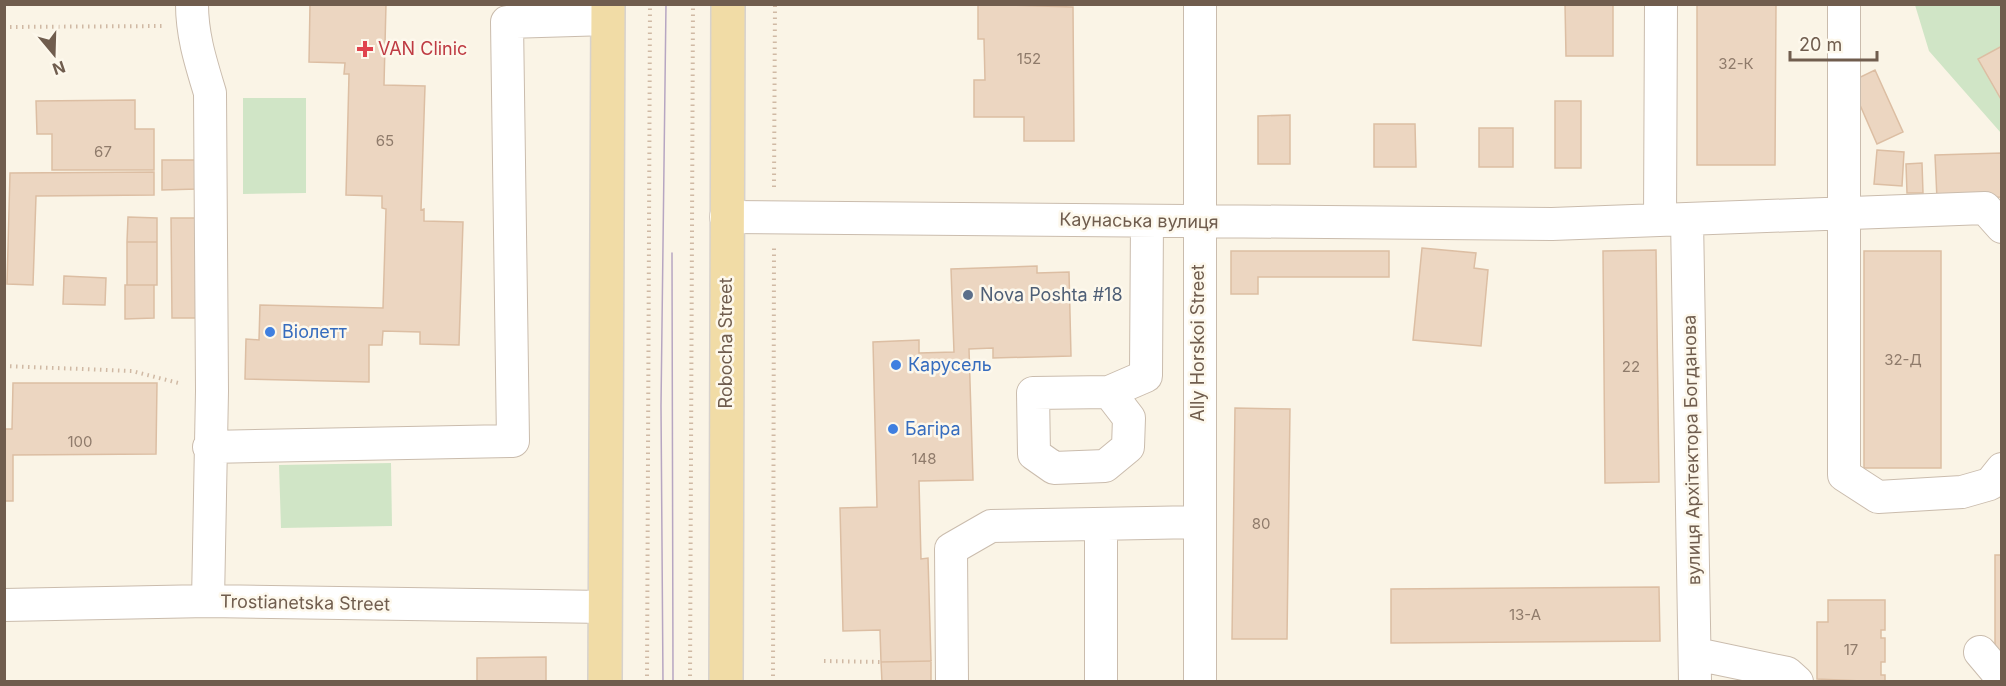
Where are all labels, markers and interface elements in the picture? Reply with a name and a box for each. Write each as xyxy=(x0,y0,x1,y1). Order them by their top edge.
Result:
north arrow xyxy=(24,24,84,84)
scale bar xyxy=(1790,24,1877,62)
text: 20 m xyxy=(1799,34,1842,55)
place label: VAN Clinic xyxy=(378,38,467,59)
marker: VAN Clinic xyxy=(356,40,374,58)
house number: 152 xyxy=(1017,49,1041,68)
house number: 32-К xyxy=(1718,54,1754,73)
text: N xyxy=(50,57,68,80)
house number: 65 xyxy=(376,131,394,150)
house number: 67 xyxy=(94,142,112,161)
street label: Каунаська вулиця xyxy=(1059,209,1219,232)
street label: Ally Horskoi Street xyxy=(1187,264,1208,422)
street label: Robocha Street xyxy=(715,277,736,408)
place label: Nova Poshta #18 xyxy=(980,284,1123,305)
marker: Nova Poshta #18 xyxy=(961,288,975,302)
street label: вулиця Архітектора Богданова xyxy=(1679,315,1704,585)
place label: Віолетт xyxy=(282,321,347,342)
marker: Віолетт xyxy=(263,325,277,339)
house number: 32-Д xyxy=(1884,350,1922,369)
place label: Карусель xyxy=(908,354,992,375)
house number: 22 xyxy=(1622,357,1640,376)
marker: Карусель xyxy=(889,358,903,372)
place label: Багіра xyxy=(905,418,961,439)
marker: Багіра xyxy=(886,422,900,436)
house number: 100 xyxy=(67,432,93,451)
house number: 148 xyxy=(911,449,937,468)
house number: 80 xyxy=(1252,514,1270,533)
street label: Trostianetska Street xyxy=(220,591,390,614)
house number: 13-А xyxy=(1509,605,1541,624)
house number: 17 xyxy=(1844,640,1858,659)

